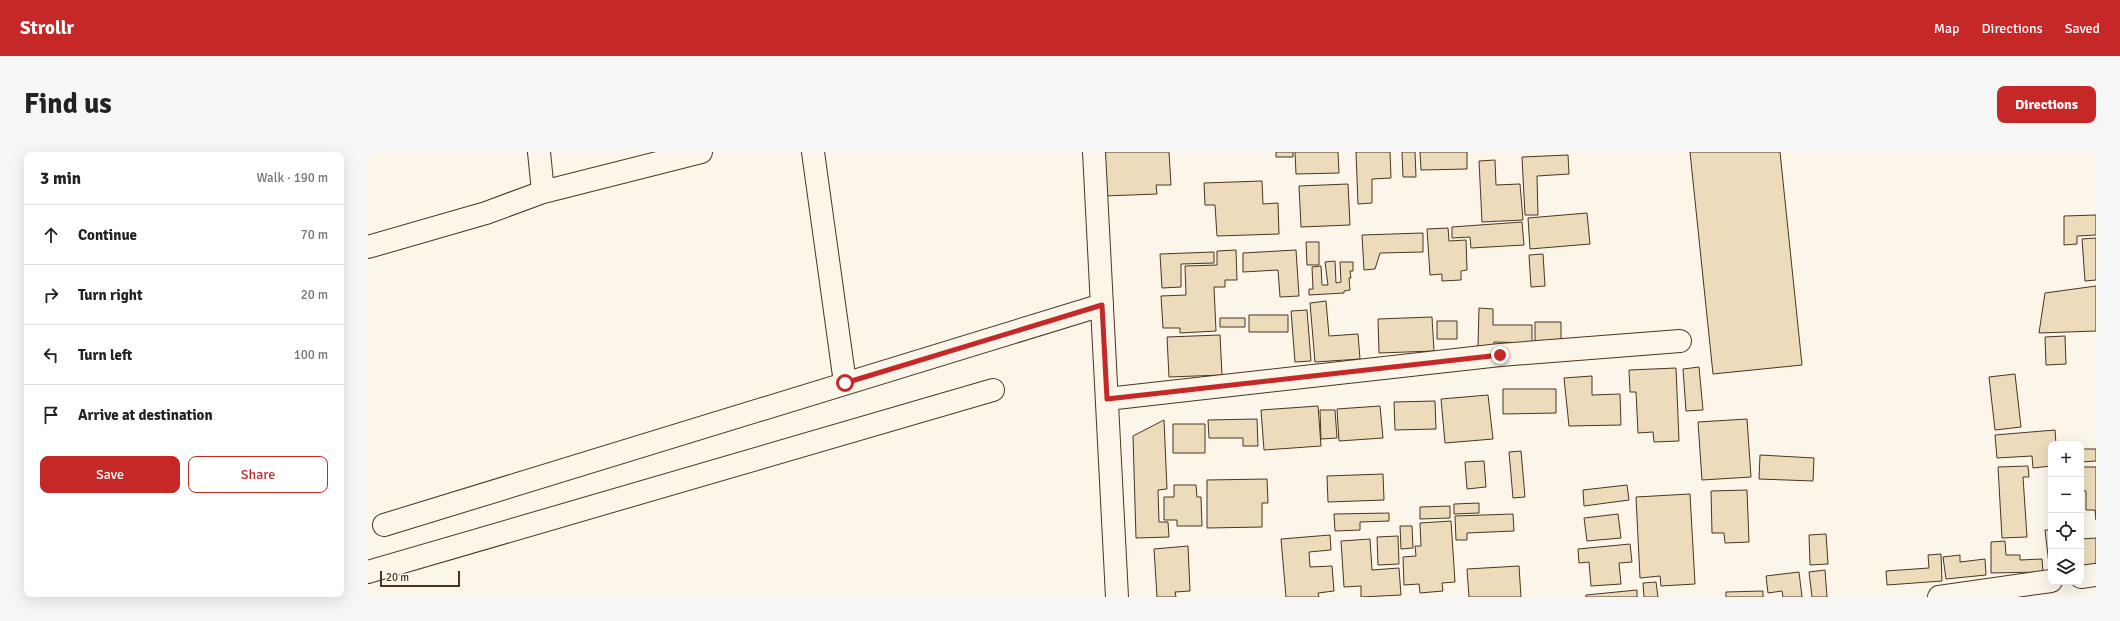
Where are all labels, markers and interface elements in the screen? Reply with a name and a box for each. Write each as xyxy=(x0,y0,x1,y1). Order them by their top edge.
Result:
text: Strollr xyxy=(20,16,74,40)
text: Map xyxy=(1934,20,1960,37)
text: Directions xyxy=(1982,20,2043,37)
text: Saved xyxy=(2065,20,2100,37)
button: Directions xyxy=(1997,86,2096,123)
text: Find us xyxy=(24,87,112,121)
text: 3 min xyxy=(40,168,81,189)
text: Walk · 190 m xyxy=(257,170,328,186)
icon: ahead xyxy=(40,224,62,246)
text: Continue xyxy=(78,226,137,244)
text: 70 m xyxy=(301,227,328,243)
icon: right xyxy=(40,284,62,306)
text: Turn right xyxy=(78,286,143,304)
text: 20 m xyxy=(301,287,328,303)
icon: left xyxy=(40,344,62,366)
text: Turn left xyxy=(78,346,132,364)
route end xyxy=(1491,346,1509,364)
text: 100 m xyxy=(294,347,328,363)
route start xyxy=(836,374,854,392)
icon: arrive xyxy=(40,404,62,426)
text: Arrive at destination xyxy=(78,406,213,424)
map controls xyxy=(2048,441,2084,585)
button: + xyxy=(2048,441,2084,477)
button: Save xyxy=(40,456,180,493)
button: Share xyxy=(188,456,328,493)
button: − xyxy=(2048,477,2084,513)
button: locate xyxy=(2048,513,2084,549)
button: layers xyxy=(2048,549,2084,585)
scale bar xyxy=(380,569,460,588)
text: 20 m xyxy=(386,571,409,584)

